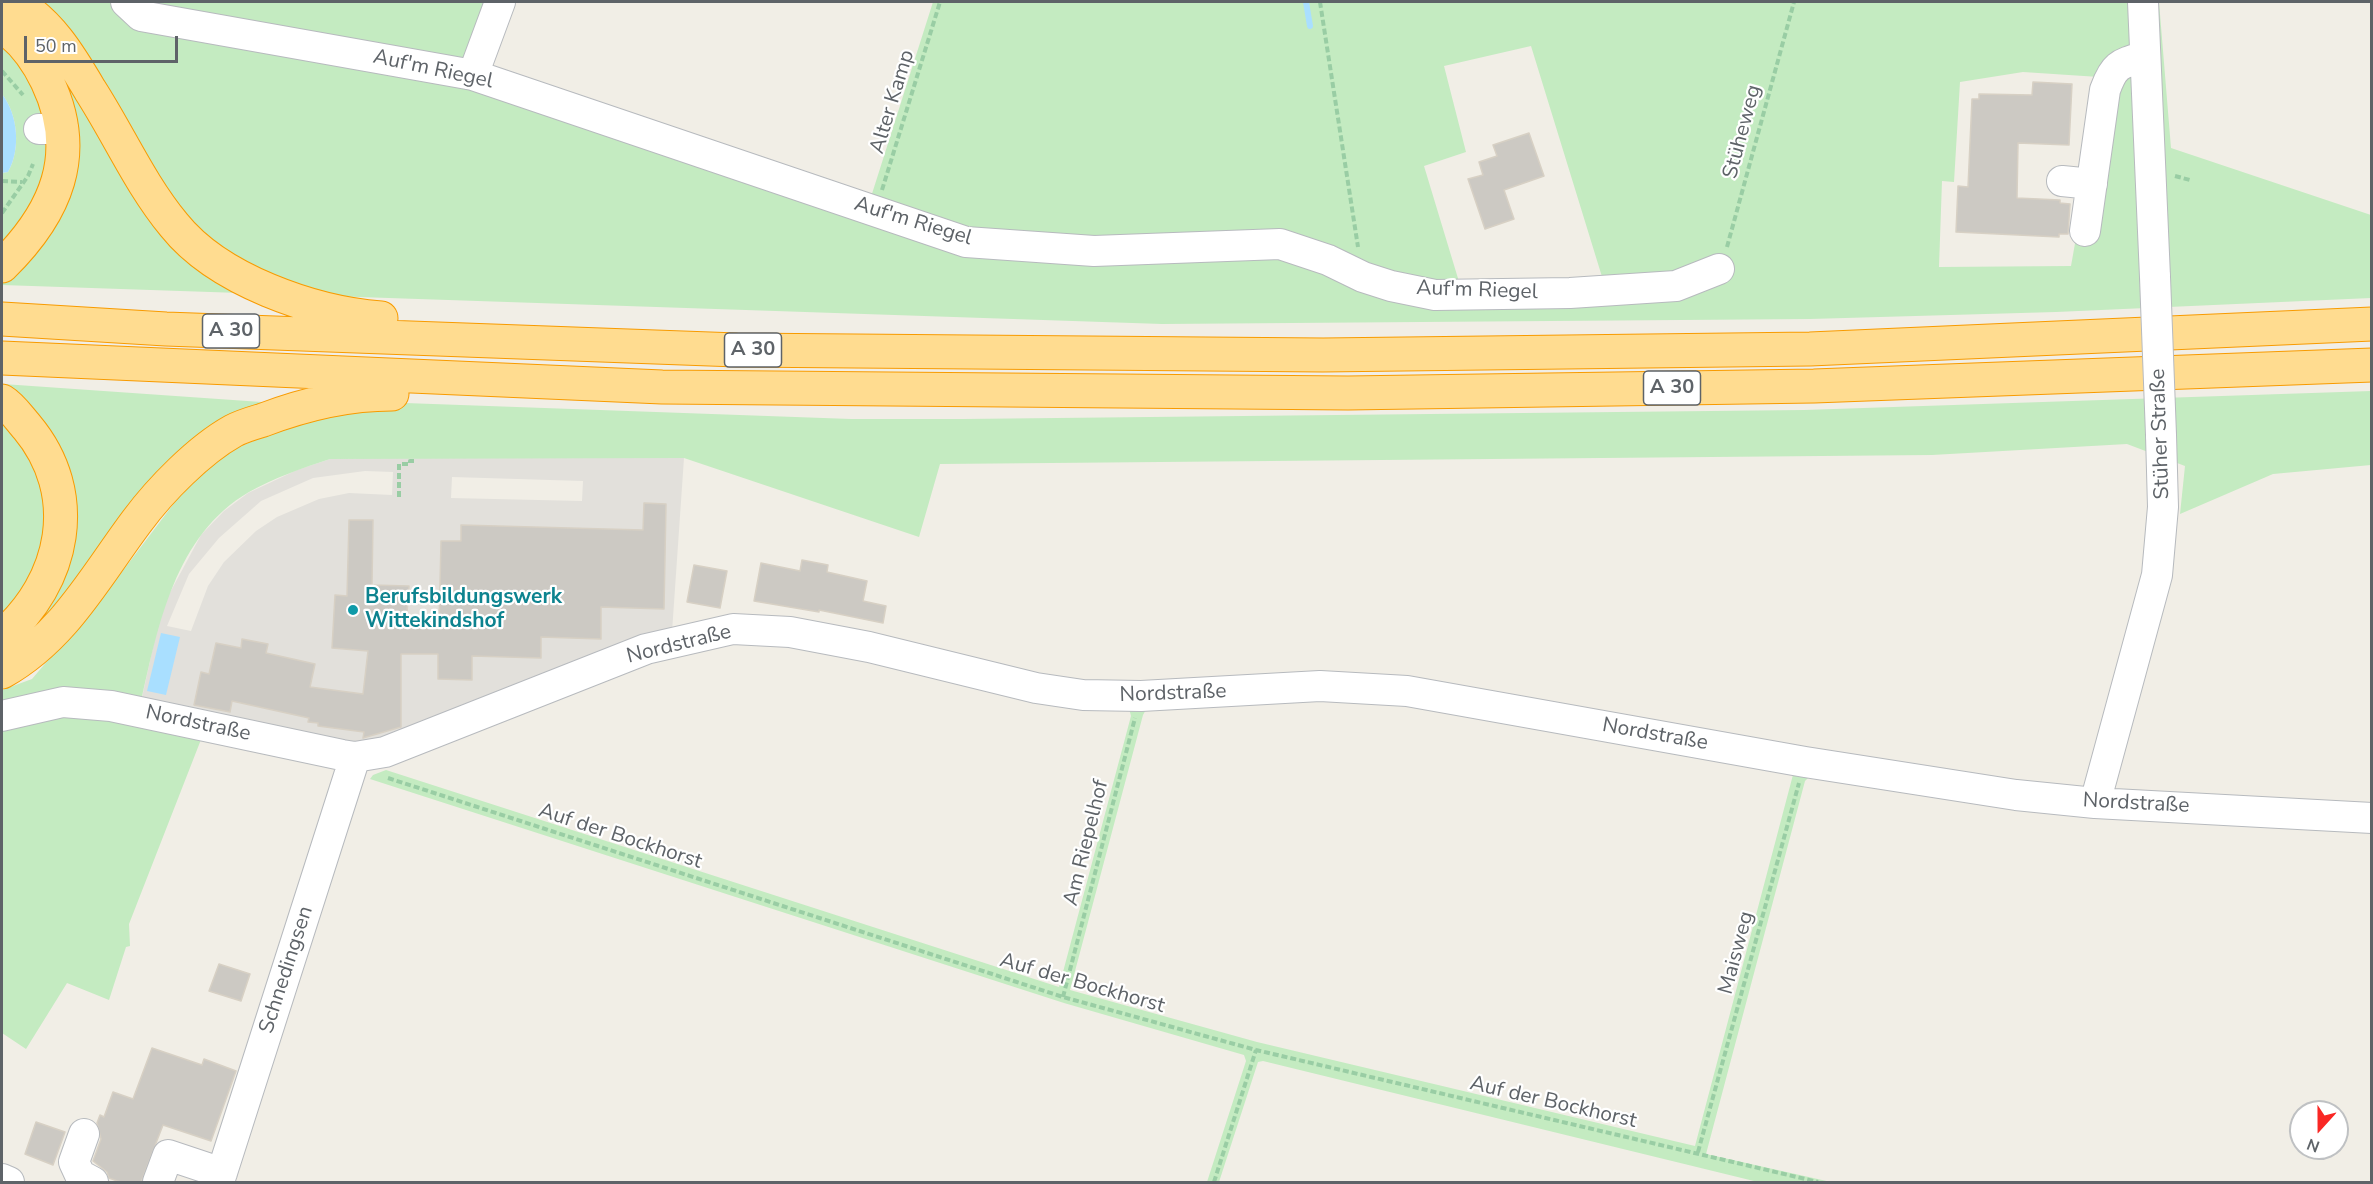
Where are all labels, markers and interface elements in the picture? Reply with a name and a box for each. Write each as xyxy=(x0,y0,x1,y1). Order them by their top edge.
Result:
scale bar xyxy=(27,24,182,62)
text: 50 m xyxy=(35,34,77,58)
street label: Auf'm Riegel xyxy=(371,45,495,95)
street label: Alter Kamp xyxy=(865,47,921,157)
street label: Stüheweg xyxy=(1718,82,1768,182)
street label: Auf'm Riegel xyxy=(851,192,975,252)
street label: Auf'm Riegel xyxy=(1416,276,1538,306)
road number: A 30 xyxy=(202,314,260,348)
road number: A 30 xyxy=(724,333,782,367)
street label: Stüher Straße xyxy=(2146,368,2176,500)
road number: A 30 xyxy=(1644,371,1700,405)
place label: Berufsbildungswerk Wittekindshof xyxy=(365,585,562,635)
marker: Berufsbildungswerk Wittekindshof xyxy=(346,603,360,617)
street label: Nordstraße xyxy=(624,620,734,670)
street label: Nordstraße xyxy=(1119,680,1227,708)
street label: Nordstraße xyxy=(143,701,253,747)
street label: Nordstraße xyxy=(1600,713,1710,757)
street label: Am Riepelhof xyxy=(1059,777,1115,909)
street label: Nordstraße xyxy=(2082,789,2190,819)
street label: Auf der Bockhorst xyxy=(535,799,705,875)
street label: Schnedingsen xyxy=(255,903,319,1037)
street label: Maisweg xyxy=(1714,909,1760,997)
street label: Auf der Bockhorst xyxy=(997,948,1167,1020)
street label: Auf der Bockhorst xyxy=(1467,1072,1639,1134)
north arrow xyxy=(2289,1100,2349,1160)
text: N xyxy=(2304,1133,2323,1157)

